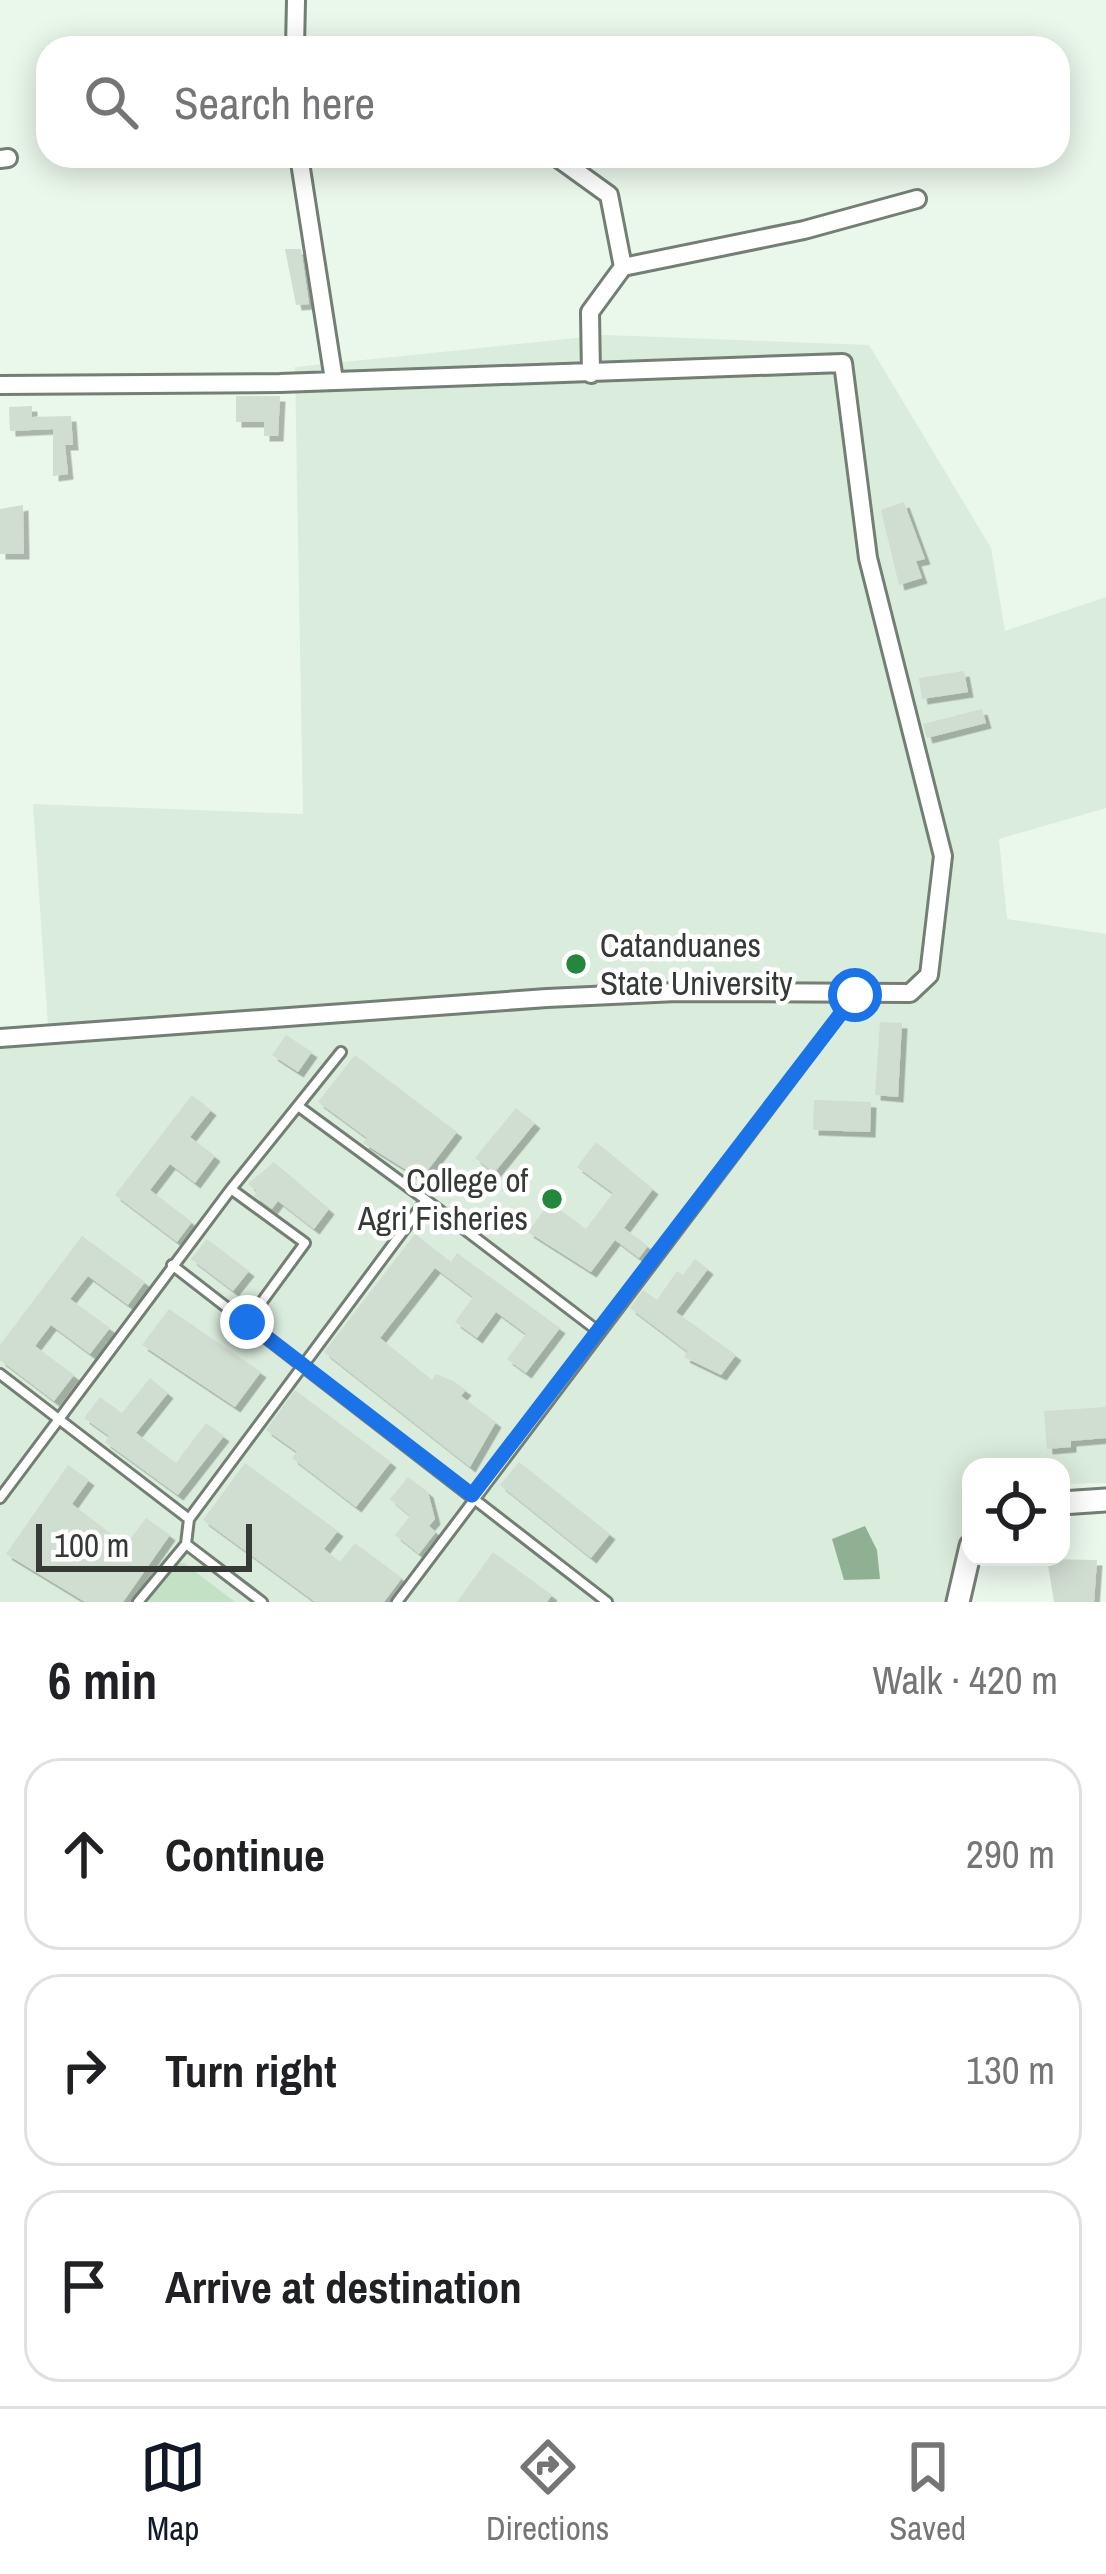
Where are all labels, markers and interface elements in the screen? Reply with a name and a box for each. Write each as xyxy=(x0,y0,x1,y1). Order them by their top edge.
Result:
search box xyxy=(36,36,1070,168)
icon: search xyxy=(78,69,144,135)
text: Search here xyxy=(174,72,375,133)
place label: Catanduanes State University xyxy=(600,923,793,1005)
marker: Catanduanes State University xyxy=(563,951,589,977)
route start xyxy=(828,968,882,1022)
place label: College of Agri Fisheries xyxy=(357,1158,528,1240)
marker: College of Agri Fisheries xyxy=(539,1186,565,1212)
route end xyxy=(220,1295,274,1349)
map controls xyxy=(962,1458,1070,1566)
button: locate xyxy=(962,1458,1070,1566)
scale bar xyxy=(36,1518,252,1571)
text: 100 m xyxy=(54,1523,129,1567)
text: 6 min xyxy=(48,1646,157,1715)
text: Walk · 420 m xyxy=(873,1654,1058,1706)
icon: ahead xyxy=(51,1821,117,1887)
text: Continue xyxy=(165,1824,325,1885)
text: 290 m xyxy=(966,1828,1055,1880)
icon: right xyxy=(51,2037,117,2103)
text: Turn right xyxy=(165,2040,337,2101)
text: 130 m xyxy=(966,2044,1055,2096)
icon: arrive xyxy=(51,2253,117,2319)
text: Arrive at destination xyxy=(165,2256,522,2317)
tab: Map xyxy=(140,2434,206,2550)
tab: Directions xyxy=(486,2434,609,2550)
tab: Saved xyxy=(889,2434,966,2550)

